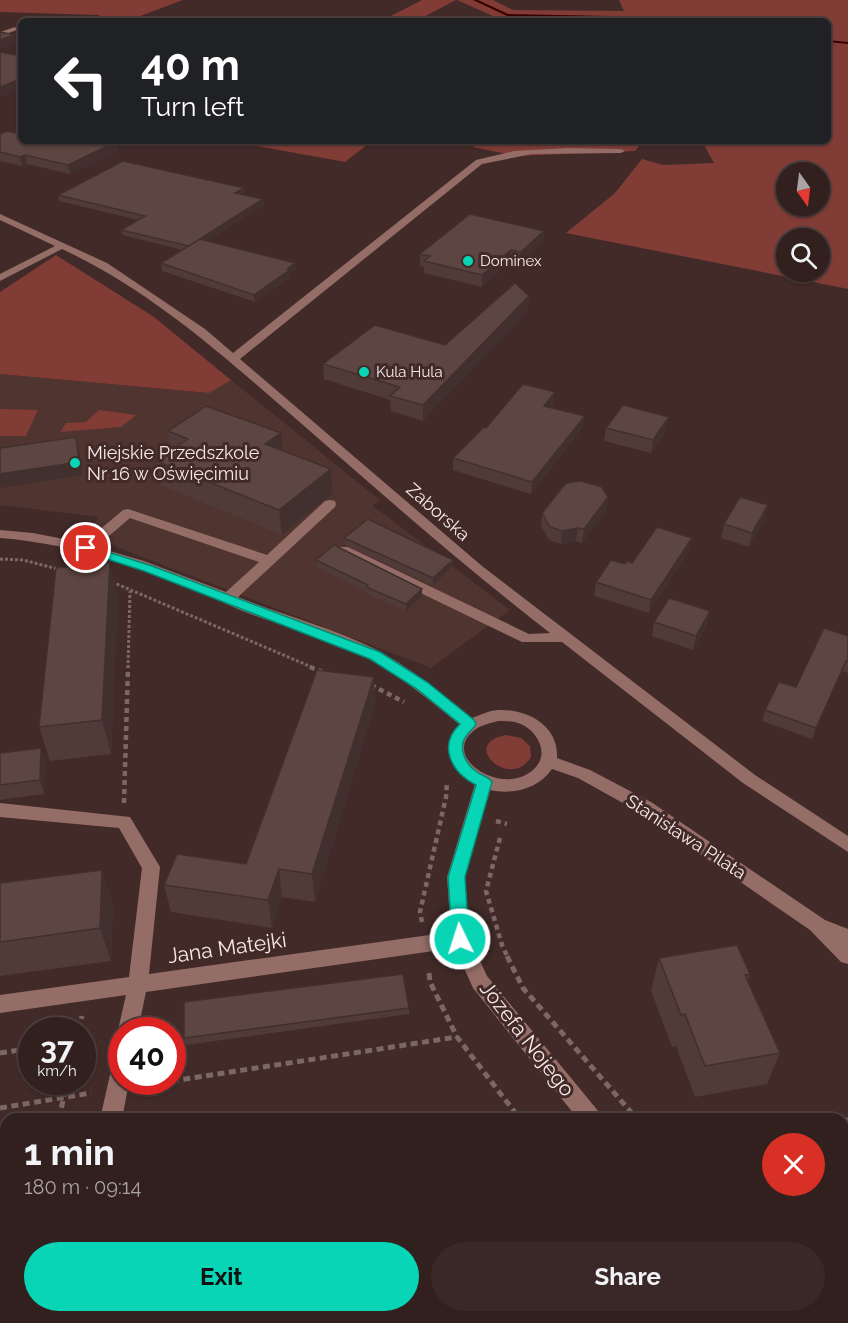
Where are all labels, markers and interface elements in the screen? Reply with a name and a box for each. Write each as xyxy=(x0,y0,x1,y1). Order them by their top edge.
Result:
text: 40 m xyxy=(141,41,240,90)
icon: left xyxy=(42,42,120,120)
text: Turn left xyxy=(141,91,244,122)
north arrow xyxy=(776,162,830,216)
map controls xyxy=(776,162,830,282)
button: search xyxy=(776,228,830,282)
place label: Dominex xyxy=(480,252,542,270)
marker: Dominex xyxy=(461,254,475,268)
place label: Kula Hula xyxy=(376,363,443,381)
marker: Kula Hula xyxy=(357,365,371,379)
place label: Miejskie Przedszkole Nr 16 w Oświęcimiu xyxy=(87,442,260,484)
marker: Miejskie Przedszkole Nr 16 w Oświęcimiu xyxy=(68,456,82,470)
street label: Zaborska xyxy=(402,478,474,545)
pin xyxy=(60,522,111,573)
icon: arrive xyxy=(69,531,102,564)
street label: Stanisława Pilata xyxy=(622,790,750,883)
position arrow xyxy=(428,907,492,971)
street label: Jana Matejki xyxy=(166,927,288,968)
street label: Józefa Nojego xyxy=(475,976,580,1101)
speed limit sign: 40 xyxy=(108,1017,186,1095)
text: 37 xyxy=(40,1031,74,1066)
text: km/h xyxy=(37,1062,77,1080)
text: 1 min xyxy=(24,1131,115,1173)
button: close xyxy=(762,1133,825,1196)
text: 180 m · 09:14 xyxy=(24,1175,141,1199)
button: Exit xyxy=(24,1242,419,1311)
button: Share xyxy=(431,1242,825,1311)

